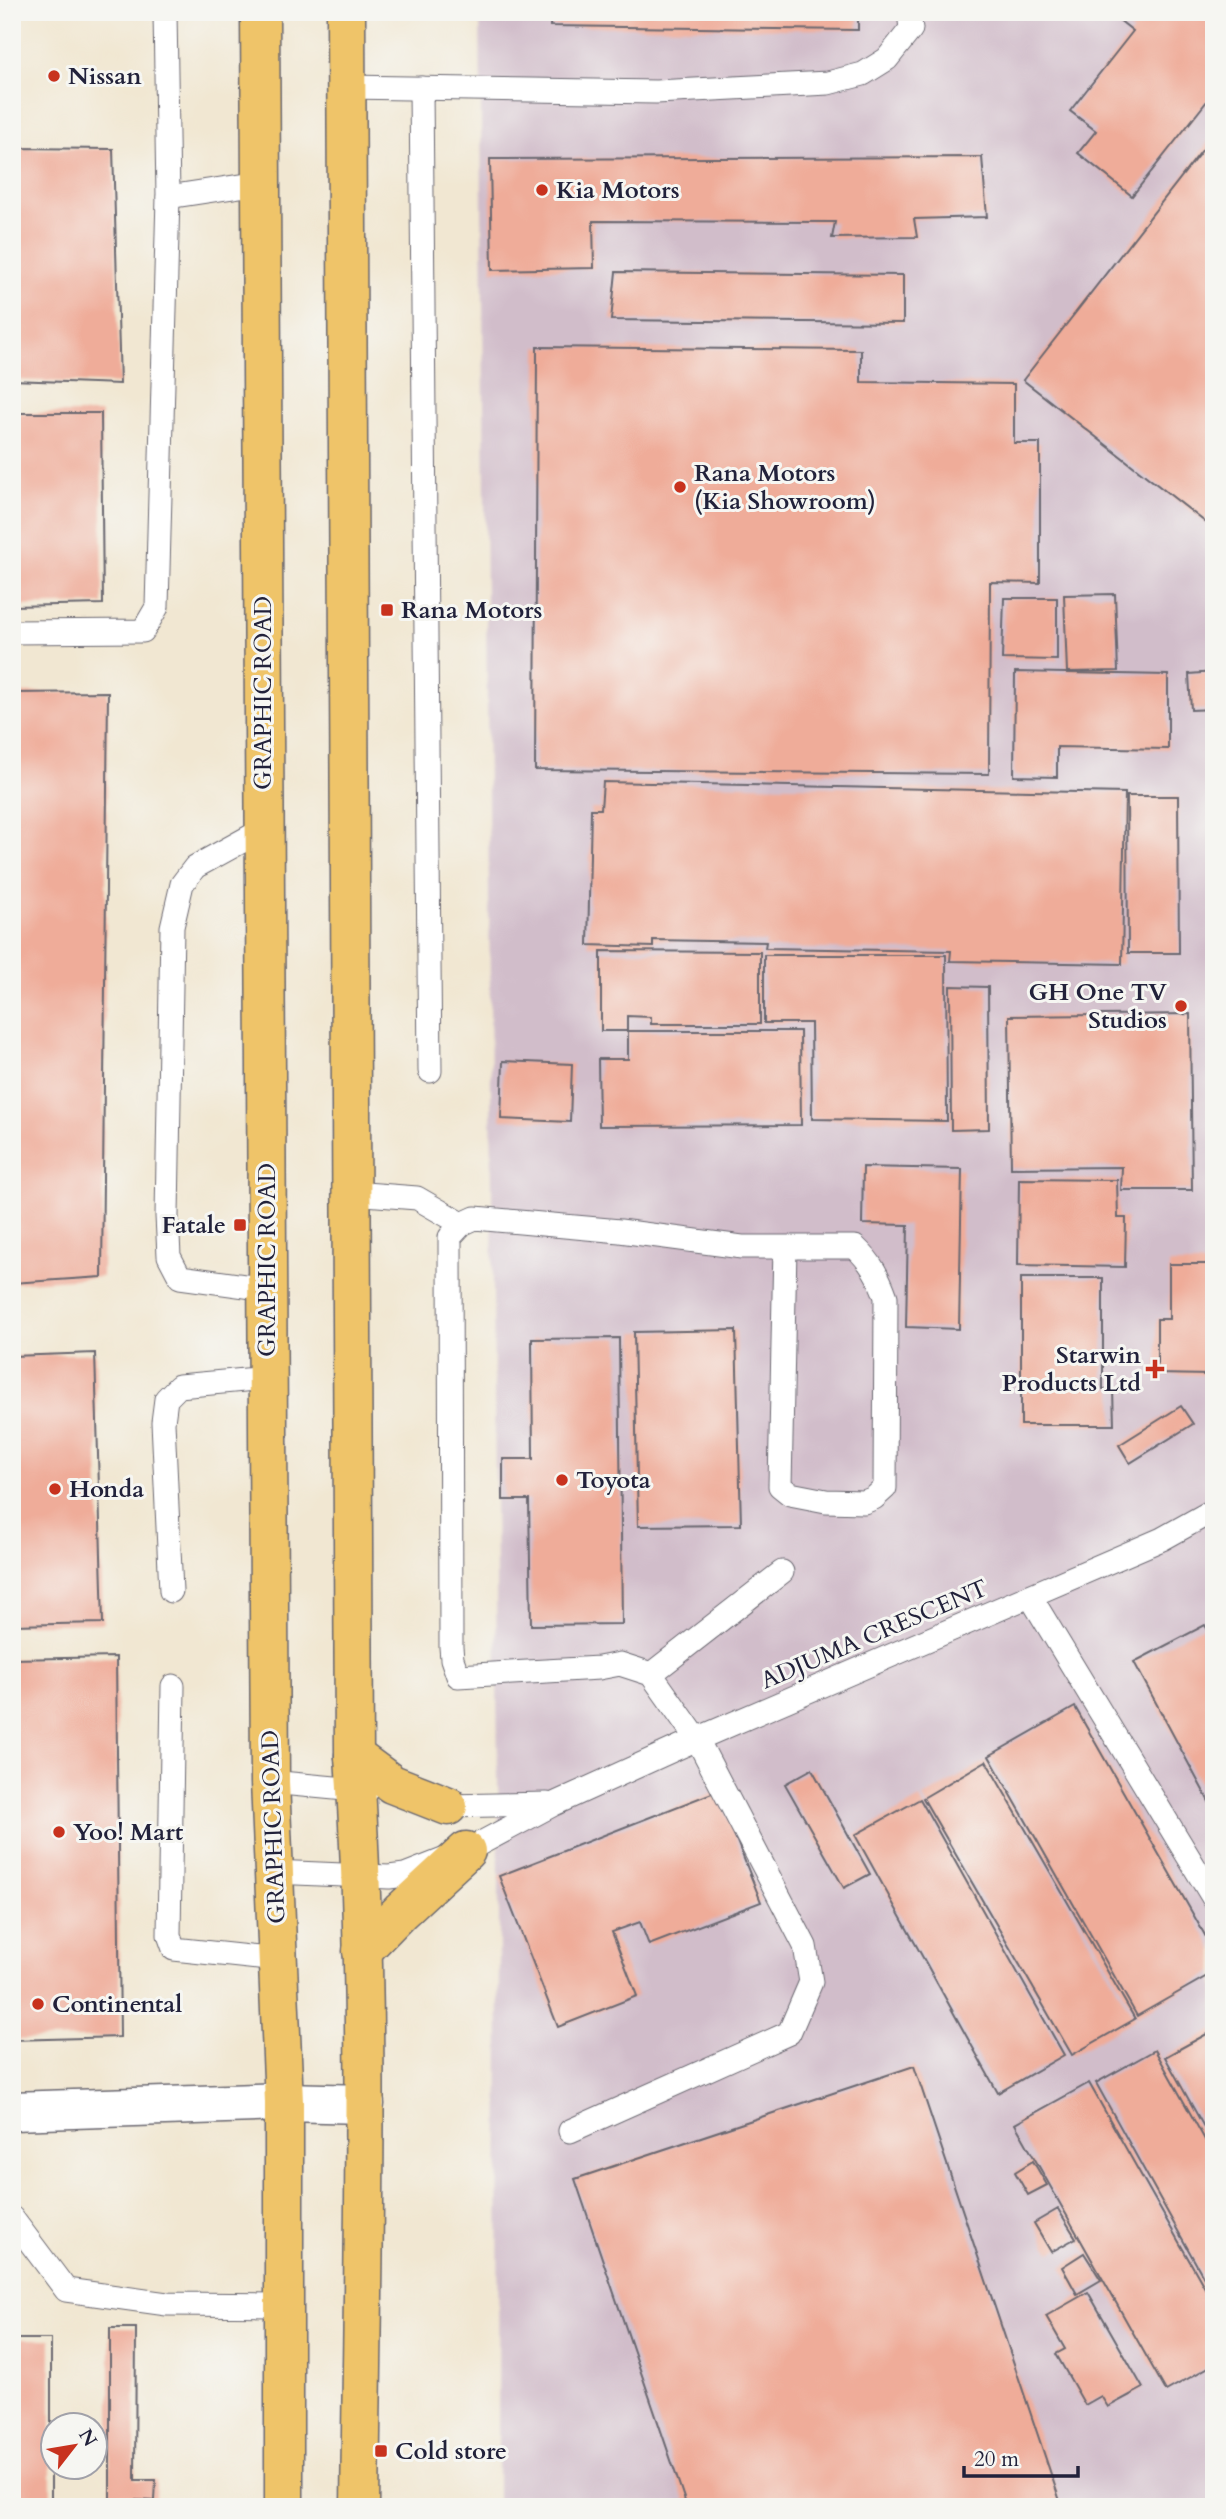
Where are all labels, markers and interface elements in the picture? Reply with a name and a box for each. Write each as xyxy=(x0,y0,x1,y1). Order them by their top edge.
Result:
place label: Nissan xyxy=(68,60,142,93)
marker: Nissan xyxy=(46,68,62,84)
place label: Kia Motors xyxy=(556,174,680,207)
marker: Kia Motors xyxy=(534,182,550,198)
place label: Rana Motors (Kia Showroom) xyxy=(694,457,876,518)
marker: Rana Motors (Kia Showroom) xyxy=(672,479,688,495)
place label: Rana Motors xyxy=(401,594,543,627)
street label: GRAPHIC ROAD xyxy=(247,596,280,790)
marker: Rana Motors xyxy=(379,602,395,618)
place label: GH One TV Studios xyxy=(1028,976,1167,1037)
marker: GH One TV Studios xyxy=(1173,998,1189,1014)
street label: GRAPHIC ROAD xyxy=(251,1163,284,1357)
place label: Fatale xyxy=(162,1209,226,1242)
marker: Fatale xyxy=(232,1217,248,1233)
place label: Starwin Products Ltd xyxy=(1002,1339,1142,1400)
marker: Starwin Products Ltd xyxy=(1147,1361,1163,1377)
place label: Toyota xyxy=(576,1464,651,1497)
marker: Toyota xyxy=(554,1472,570,1488)
place label: Honda xyxy=(69,1473,144,1506)
marker: Honda xyxy=(47,1481,63,1497)
street label: ADJUMA CRESCENT xyxy=(756,1572,993,1697)
street label: GRAPHIC ROAD xyxy=(254,1730,293,1924)
place label: Yoo! Mart xyxy=(73,1816,184,1849)
marker: Yoo! Mart xyxy=(51,1824,67,1840)
place label: Continental xyxy=(52,1988,182,2021)
marker: Continental xyxy=(30,1996,46,2012)
north arrow xyxy=(38,2410,108,2480)
text: N xyxy=(72,2424,103,2452)
place label: Cold store xyxy=(395,2435,507,2468)
scale bar xyxy=(964,2435,1077,2479)
marker: Cold store xyxy=(373,2443,389,2459)
text: 20 m xyxy=(974,2445,1019,2474)

